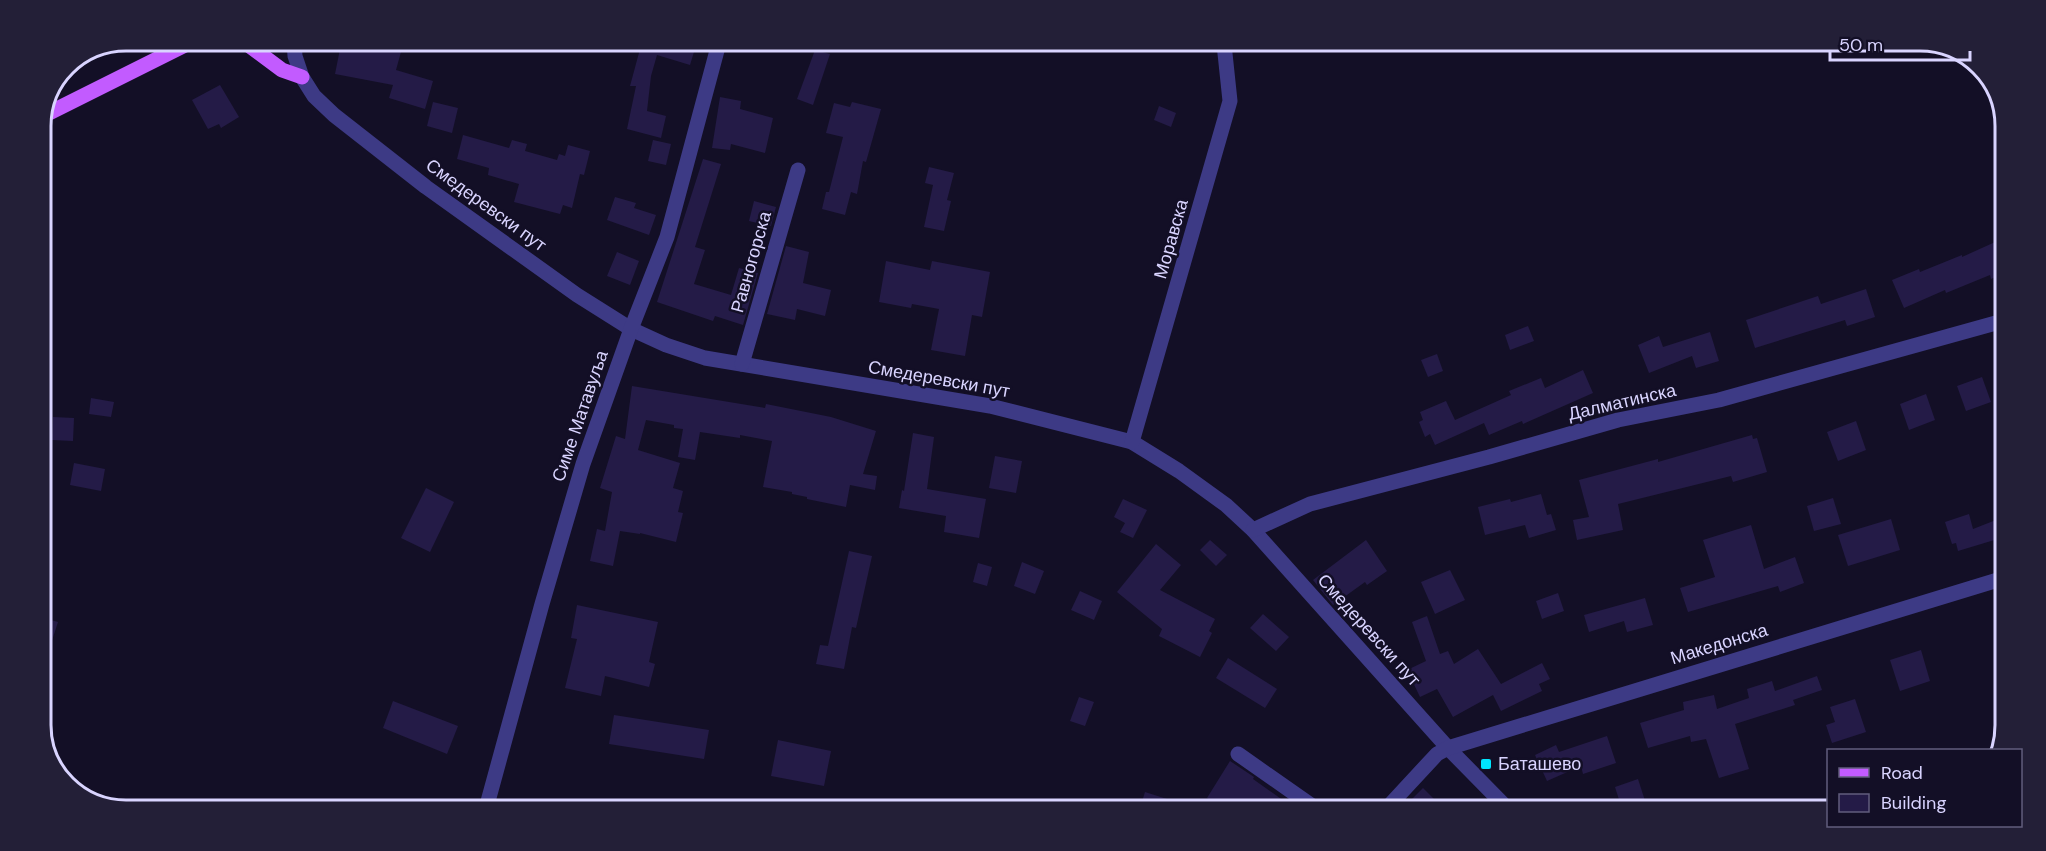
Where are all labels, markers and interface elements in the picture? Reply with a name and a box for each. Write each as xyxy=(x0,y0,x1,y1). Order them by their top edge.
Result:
scale bar xyxy=(1830,24,1970,62)
text: 50 m xyxy=(1839,33,1883,57)
street label: Смедеревски пут xyxy=(421,153,551,257)
street label: Моравска xyxy=(1148,195,1194,282)
street label: Равногорска xyxy=(725,208,777,315)
street label: Симе Матавуља xyxy=(546,346,614,485)
street label: Смедеревски пут xyxy=(866,355,1012,403)
street label: Далматинска xyxy=(1566,378,1679,426)
street label: Смедеревски пут xyxy=(1312,569,1426,691)
street label: Македонска xyxy=(1667,618,1772,670)
legend xyxy=(1827,749,2022,827)
place label: Баташево xyxy=(1498,752,1581,776)
marker: Баташево xyxy=(1479,757,1493,771)
text: Road xyxy=(1881,761,1923,785)
text: Building xyxy=(1881,791,1946,815)

